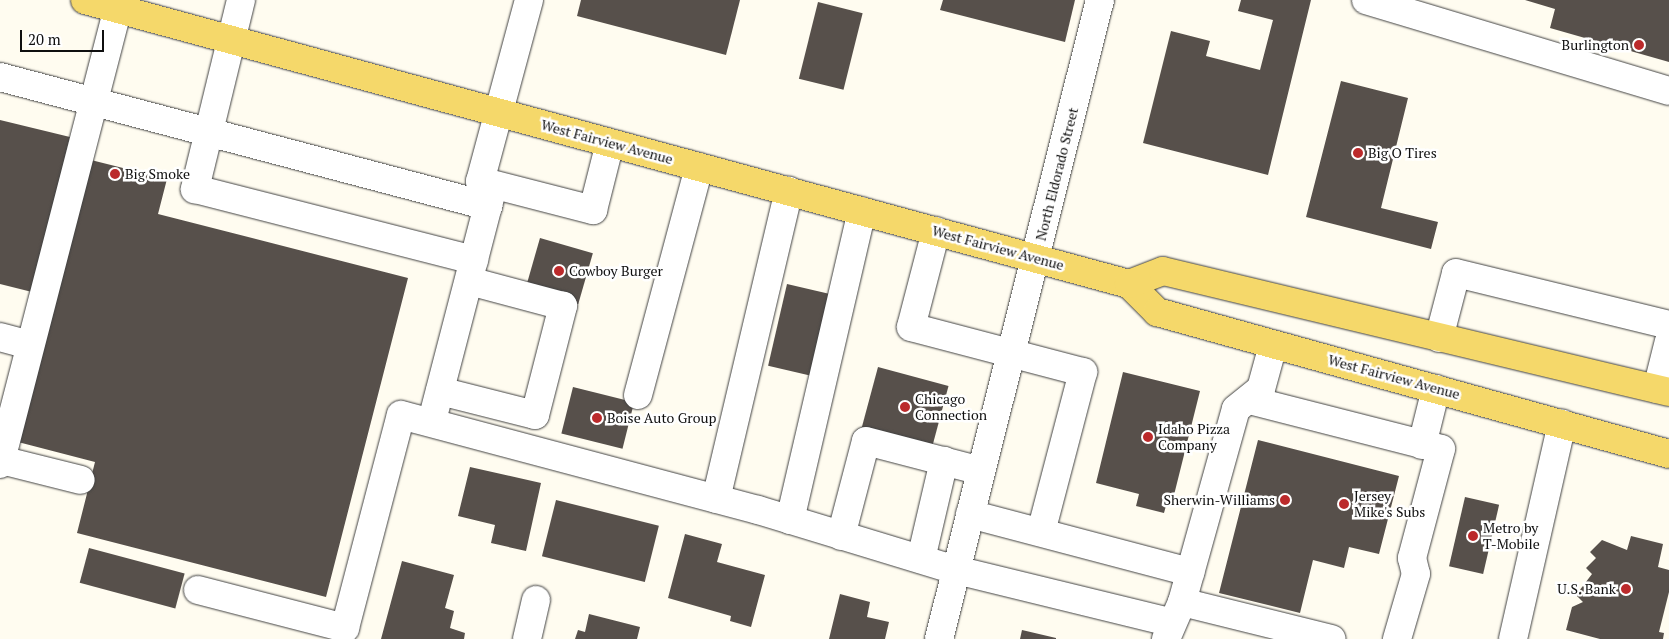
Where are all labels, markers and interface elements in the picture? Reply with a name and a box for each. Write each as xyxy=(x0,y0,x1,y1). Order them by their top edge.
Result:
scale bar xyxy=(22,20,106,52)
text: 20 m xyxy=(28,29,61,49)
place label: Burlington xyxy=(1562,37,1629,53)
marker: Burlington xyxy=(1633,39,1645,51)
street label: North Eldorado Street xyxy=(1032,106,1082,242)
street label: West Fairview Avenue xyxy=(539,116,675,168)
place label: Big O Tires xyxy=(1368,145,1437,161)
marker: Big O Tires xyxy=(1352,147,1364,159)
place label: Big Smoke xyxy=(125,166,190,182)
marker: Big Smoke xyxy=(109,168,121,180)
street label: West Fairview Avenue xyxy=(930,222,1066,274)
place label: Cowboy Burger xyxy=(569,263,663,279)
marker: Cowboy Burger xyxy=(553,265,565,277)
street label: West Fairview Avenue xyxy=(1326,351,1462,403)
place label: Chicago Connection xyxy=(915,391,987,424)
marker: Chicago Connection xyxy=(899,401,911,413)
place label: Boise Auto Group xyxy=(607,410,717,426)
marker: Boise Auto Group xyxy=(591,412,603,424)
place label: Idaho Pizza Company xyxy=(1158,421,1230,454)
marker: Idaho Pizza Company xyxy=(1142,431,1154,443)
place label: Jersey Mike's Subs xyxy=(1354,488,1425,520)
place label: Sherwin-Williams xyxy=(1164,492,1275,508)
marker: Sherwin-Williams xyxy=(1279,494,1291,506)
marker: Jersey Mike's Subs xyxy=(1338,498,1350,510)
place label: Metro by T-Mobile xyxy=(1483,520,1540,552)
marker: Metro by T-Mobile xyxy=(1467,530,1479,542)
place label: U.S. Bank xyxy=(1557,581,1616,597)
marker: U.S. Bank xyxy=(1620,583,1632,595)

